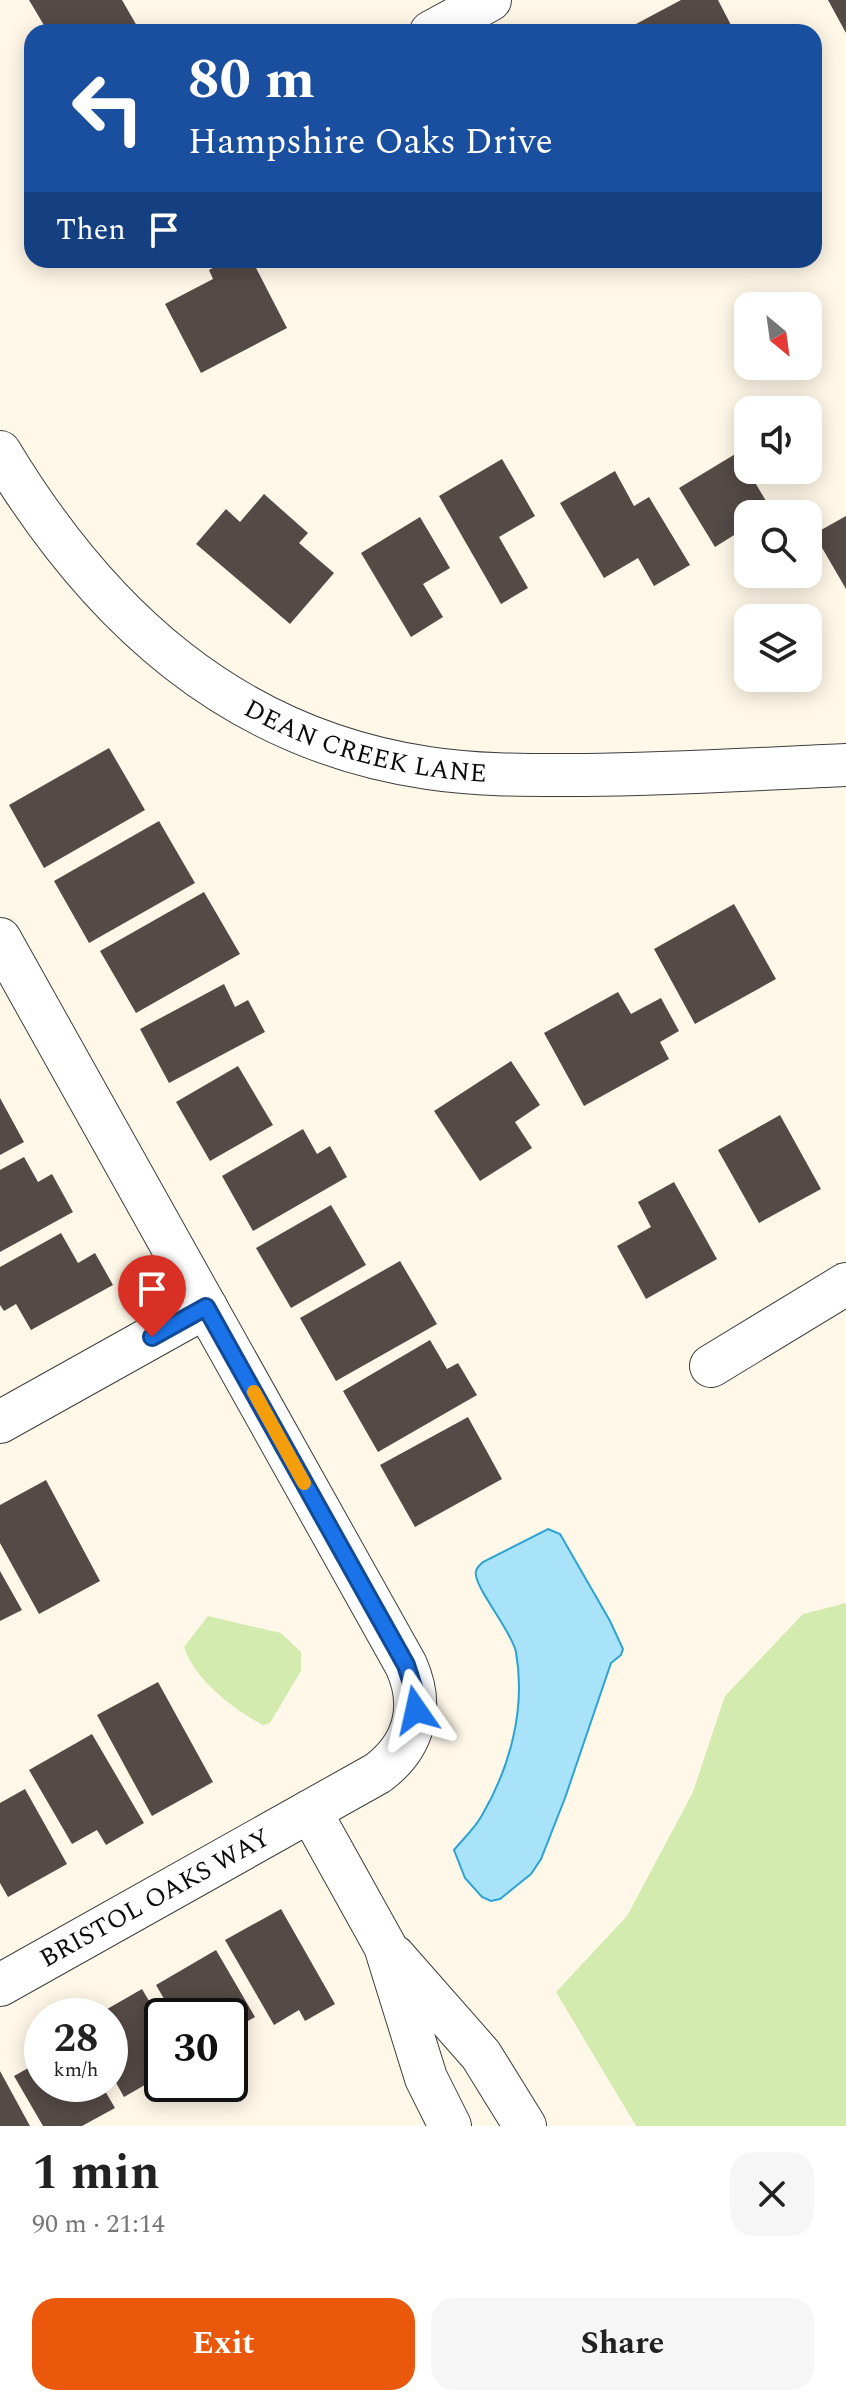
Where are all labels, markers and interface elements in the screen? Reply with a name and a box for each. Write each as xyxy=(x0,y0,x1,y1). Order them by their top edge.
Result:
text: 80 m xyxy=(188,38,315,123)
icon: left xyxy=(56,56,160,160)
text: Hampshire Oaks Drive xyxy=(188,115,553,170)
text: Then xyxy=(56,207,126,253)
icon: arrive xyxy=(142,208,186,252)
north arrow xyxy=(734,292,822,380)
map controls xyxy=(734,292,822,692)
button: sound xyxy=(734,396,822,484)
button: search xyxy=(734,500,822,588)
button: layers xyxy=(734,604,822,692)
street label: DEAN CREEK LANE xyxy=(237,689,488,794)
pin xyxy=(118,1255,186,1337)
icon: arrive xyxy=(130,1267,174,1311)
position arrow xyxy=(374,1668,458,1752)
street label: BRISTOL OAKS WAY xyxy=(32,1818,278,1978)
speed limit sign: 30 xyxy=(144,1998,248,2102)
text: 28 xyxy=(54,2009,98,2070)
text: km/h xyxy=(54,2055,99,2085)
text: 1 min xyxy=(32,2137,160,2210)
button: close xyxy=(730,2152,814,2236)
text: 90 m · 21:14 xyxy=(32,2204,165,2244)
button: Exit xyxy=(32,2298,415,2390)
button: Share xyxy=(431,2298,814,2390)

